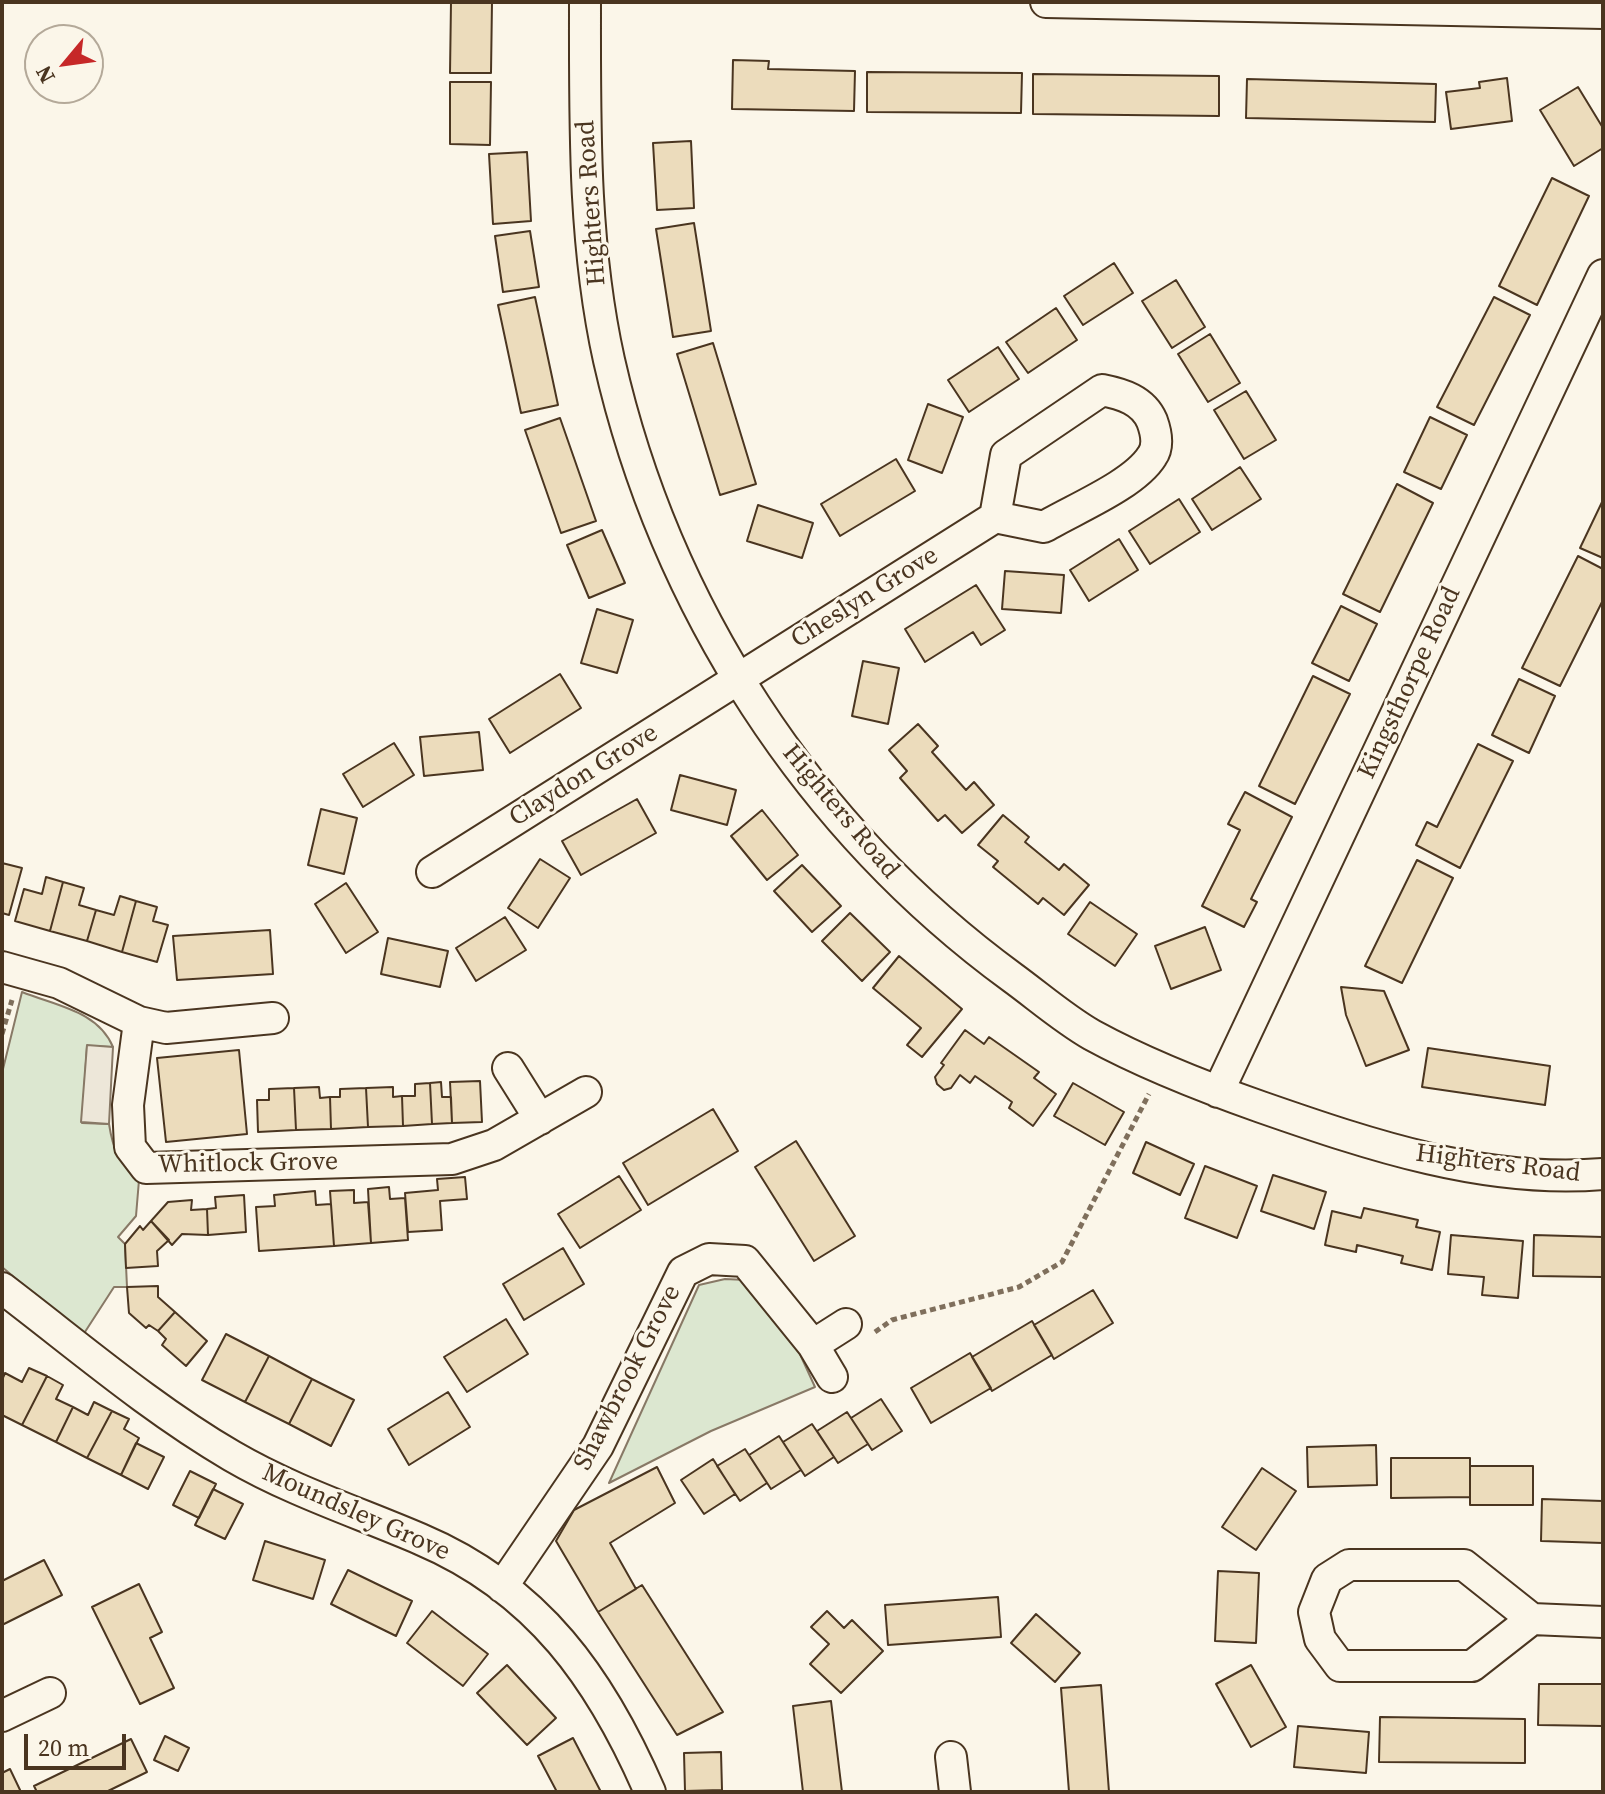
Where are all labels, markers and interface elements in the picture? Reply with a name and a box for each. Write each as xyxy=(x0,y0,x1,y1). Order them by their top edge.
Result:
north arrow xyxy=(24,24,104,104)
text: N xyxy=(28,60,62,89)
street label: Highters Road xyxy=(571,119,613,287)
street label: Cheslyn Grove xyxy=(786,540,944,656)
street label: Kingsthorpe Road xyxy=(1352,582,1468,784)
street label: Claydon Grove xyxy=(504,718,664,834)
street label: Highters Road xyxy=(775,739,905,885)
street label: Highters Road xyxy=(1414,1138,1582,1190)
street label: Whitlock Grove xyxy=(158,1147,338,1181)
street label: Shawbrook Grove xyxy=(568,1280,688,1476)
street label: Moundsley Grove xyxy=(257,1458,455,1568)
scale bar xyxy=(28,1718,130,1768)
text: 20 m xyxy=(38,1731,89,1764)

